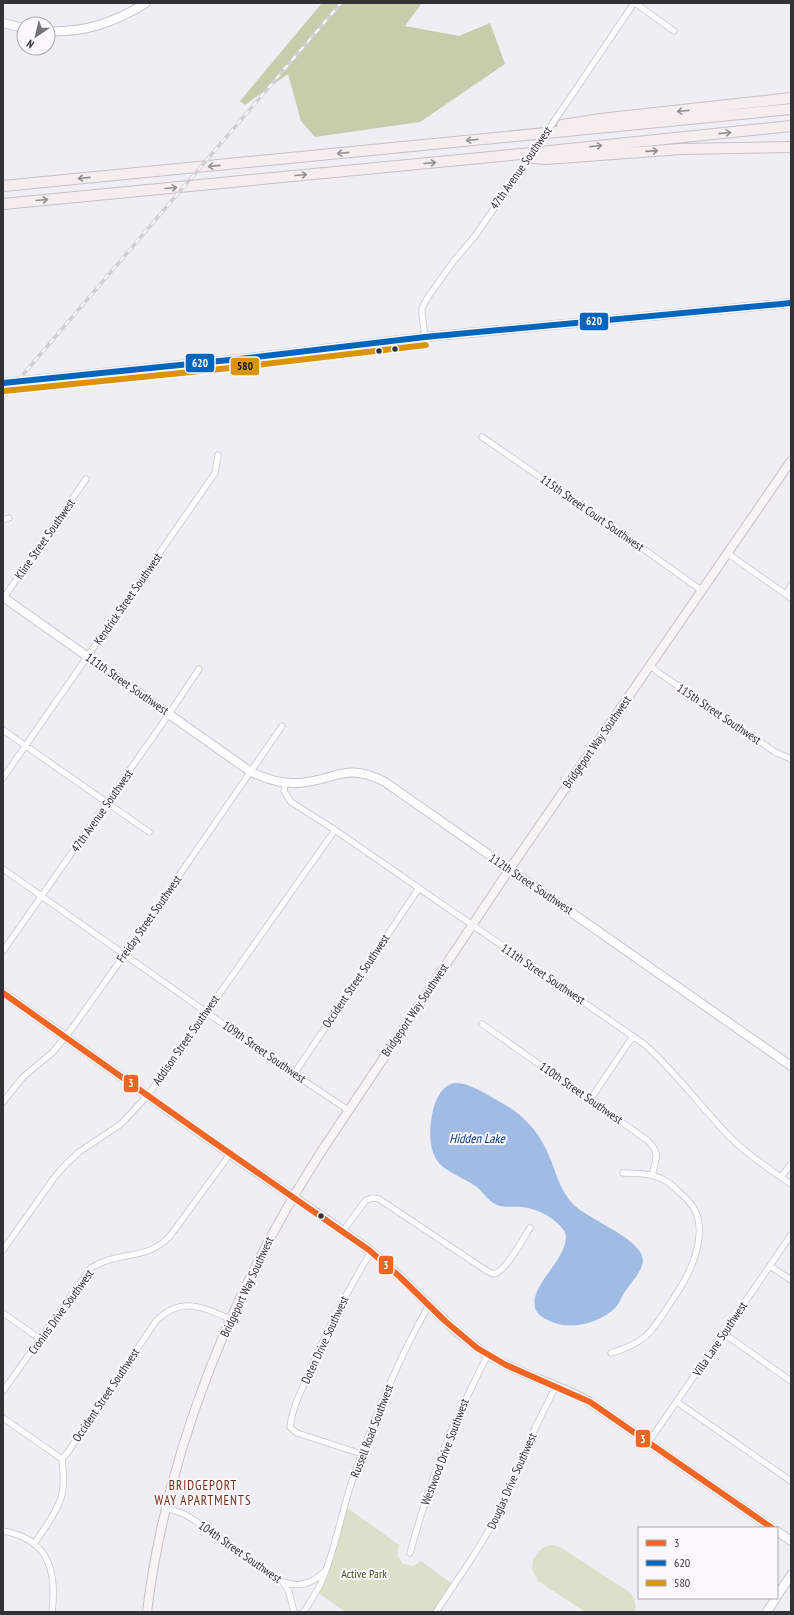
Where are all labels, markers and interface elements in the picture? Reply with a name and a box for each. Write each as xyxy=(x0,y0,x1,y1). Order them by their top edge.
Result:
north arrow xyxy=(16,16,56,56)
text: N xyxy=(24,37,37,52)
one-way arrow xyxy=(677,107,690,114)
street label: 47th Avenue Southwest xyxy=(486,123,555,212)
one-way arrow xyxy=(718,129,731,137)
one-way arrow xyxy=(466,136,479,144)
one-way arrow xyxy=(589,143,602,150)
one-way arrow xyxy=(645,148,658,155)
one-way arrow xyxy=(337,149,350,157)
one-way arrow xyxy=(423,159,436,167)
one-way arrow xyxy=(208,162,221,169)
one-way arrow xyxy=(294,172,307,179)
one-way arrow xyxy=(78,175,91,182)
one-way arrow xyxy=(164,184,177,192)
one-way arrow xyxy=(35,197,48,204)
line badge: 620 xyxy=(579,312,609,331)
text: 620 xyxy=(586,314,602,328)
unlabelled marker xyxy=(390,344,400,354)
unlabelled marker xyxy=(374,346,384,356)
line badge: 620 xyxy=(185,353,215,373)
text: 620 xyxy=(192,356,208,370)
line badge: 580 xyxy=(230,357,260,376)
text: 580 xyxy=(237,359,253,373)
street label: 115th Street Court Southwest xyxy=(538,471,648,554)
street label: Kline Street Southwest xyxy=(11,495,78,582)
street label: Kendrick Street Southwest xyxy=(90,549,165,648)
street label: 111th Street Southwest xyxy=(83,649,172,718)
street label: 115th Street Southwest xyxy=(674,680,765,748)
street label: Bridgeport Way Southwest xyxy=(559,692,634,791)
street label: 47th Avenue Southwest xyxy=(67,766,136,855)
street label: 112th Street Southwest xyxy=(486,850,577,918)
street label: Freiday Street Southwest xyxy=(113,872,185,965)
street label: Occident Street Southwest xyxy=(319,931,393,1030)
street label: 111th Street Southwest xyxy=(498,940,589,1008)
street label: Bridgeport Way Southwest xyxy=(378,960,452,1059)
street label: Addison Street Southwest xyxy=(149,991,223,1088)
street label: 109th Street Southwest xyxy=(220,1017,309,1086)
street label: 110th Street Southwest xyxy=(537,1058,626,1127)
line badge: 3 xyxy=(123,1074,139,1093)
text: 3 xyxy=(128,1076,134,1090)
water label: Hidden Lake xyxy=(449,1130,506,1147)
unlabelled marker xyxy=(316,1211,326,1221)
street label: Bridgeport Way Southwest xyxy=(217,1234,277,1339)
line badge: 3 xyxy=(378,1255,394,1275)
text: 3 xyxy=(383,1258,389,1272)
street label: Cronins Drive Southwest xyxy=(25,1266,97,1357)
street label: Doten Drive Southwest xyxy=(298,1293,352,1386)
street label: Villa Lane Southwest xyxy=(689,1298,750,1380)
street label: Occident Street Southwest xyxy=(69,1345,143,1444)
street label: Russell Road Southwest xyxy=(347,1381,396,1480)
street label: Westwood Drive Southwest xyxy=(417,1396,472,1507)
line badge: 3 xyxy=(635,1429,651,1448)
street label: Douglas Drive Southwest xyxy=(484,1430,540,1531)
text: 3 xyxy=(640,1432,646,1446)
district label: BRIDGEPORT WAY APARTMENTS xyxy=(154,1477,252,1509)
street label: 104th Street Southwest xyxy=(196,1517,285,1586)
legend xyxy=(638,1527,778,1599)
text: 3 xyxy=(674,1535,679,1550)
text: 620 xyxy=(674,1555,690,1570)
park label: Active Park xyxy=(341,1566,387,1581)
text: 580 xyxy=(674,1575,690,1590)

